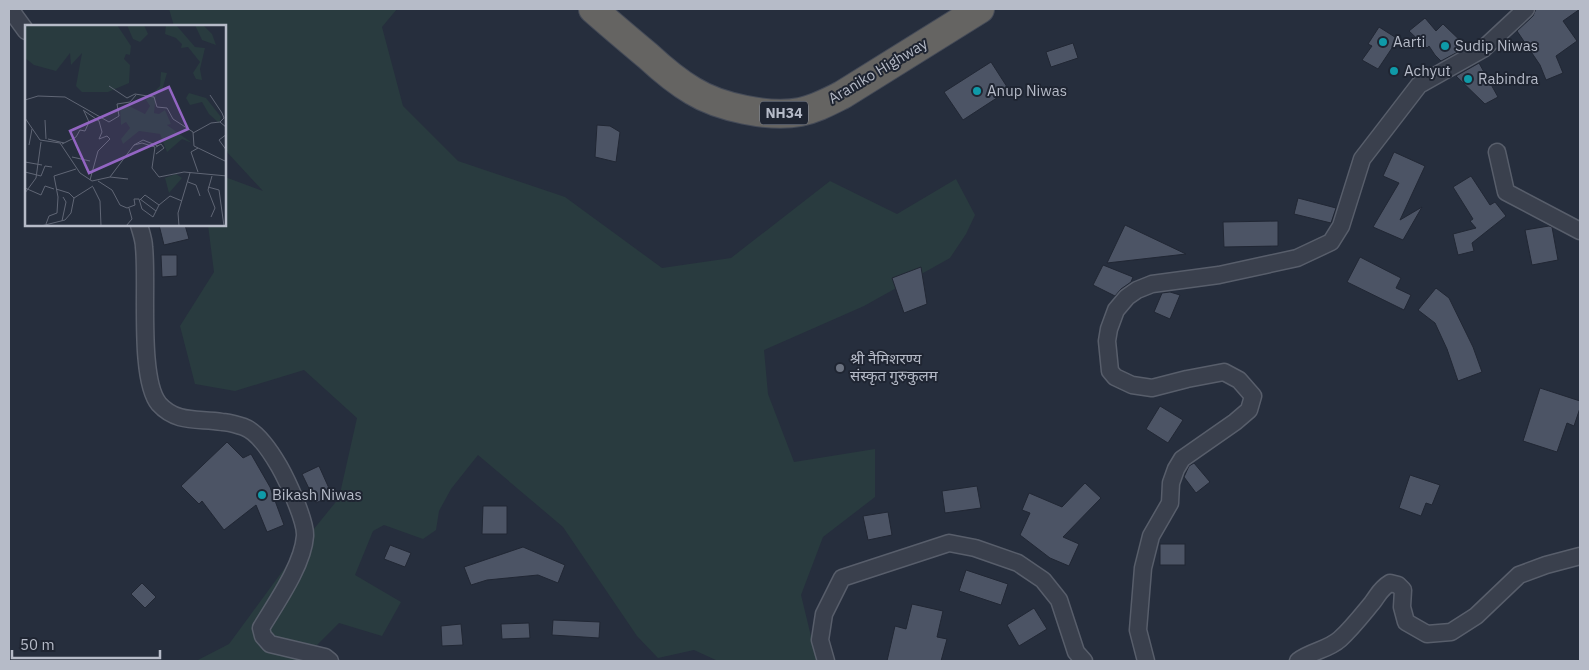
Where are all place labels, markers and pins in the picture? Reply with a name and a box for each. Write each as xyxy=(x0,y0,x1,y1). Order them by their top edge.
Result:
place label: Aarti xyxy=(1393,32,1425,51)
marker: Aarti xyxy=(1377,36,1389,48)
place label: Sudip Niwas xyxy=(1455,36,1538,55)
marker: Sudip Niwas xyxy=(1439,40,1451,52)
place label: Achyut xyxy=(1404,61,1451,80)
marker: Achyut xyxy=(1388,65,1400,77)
place label: Rabindra xyxy=(1478,69,1539,88)
marker: Rabindra xyxy=(1462,73,1474,85)
place label: Anup Niwas xyxy=(987,81,1067,100)
marker: Anup Niwas xyxy=(971,85,983,97)
place label: श्री नैमिशरण्य संस्कृत गुरुकुलम xyxy=(850,349,939,386)
marker: श्री नैमिशरण्य संस्कृत गुरुकुलम xyxy=(834,362,846,374)
place label: Bikash Niwas xyxy=(272,485,362,504)
marker: Bikash Niwas xyxy=(256,489,268,501)

